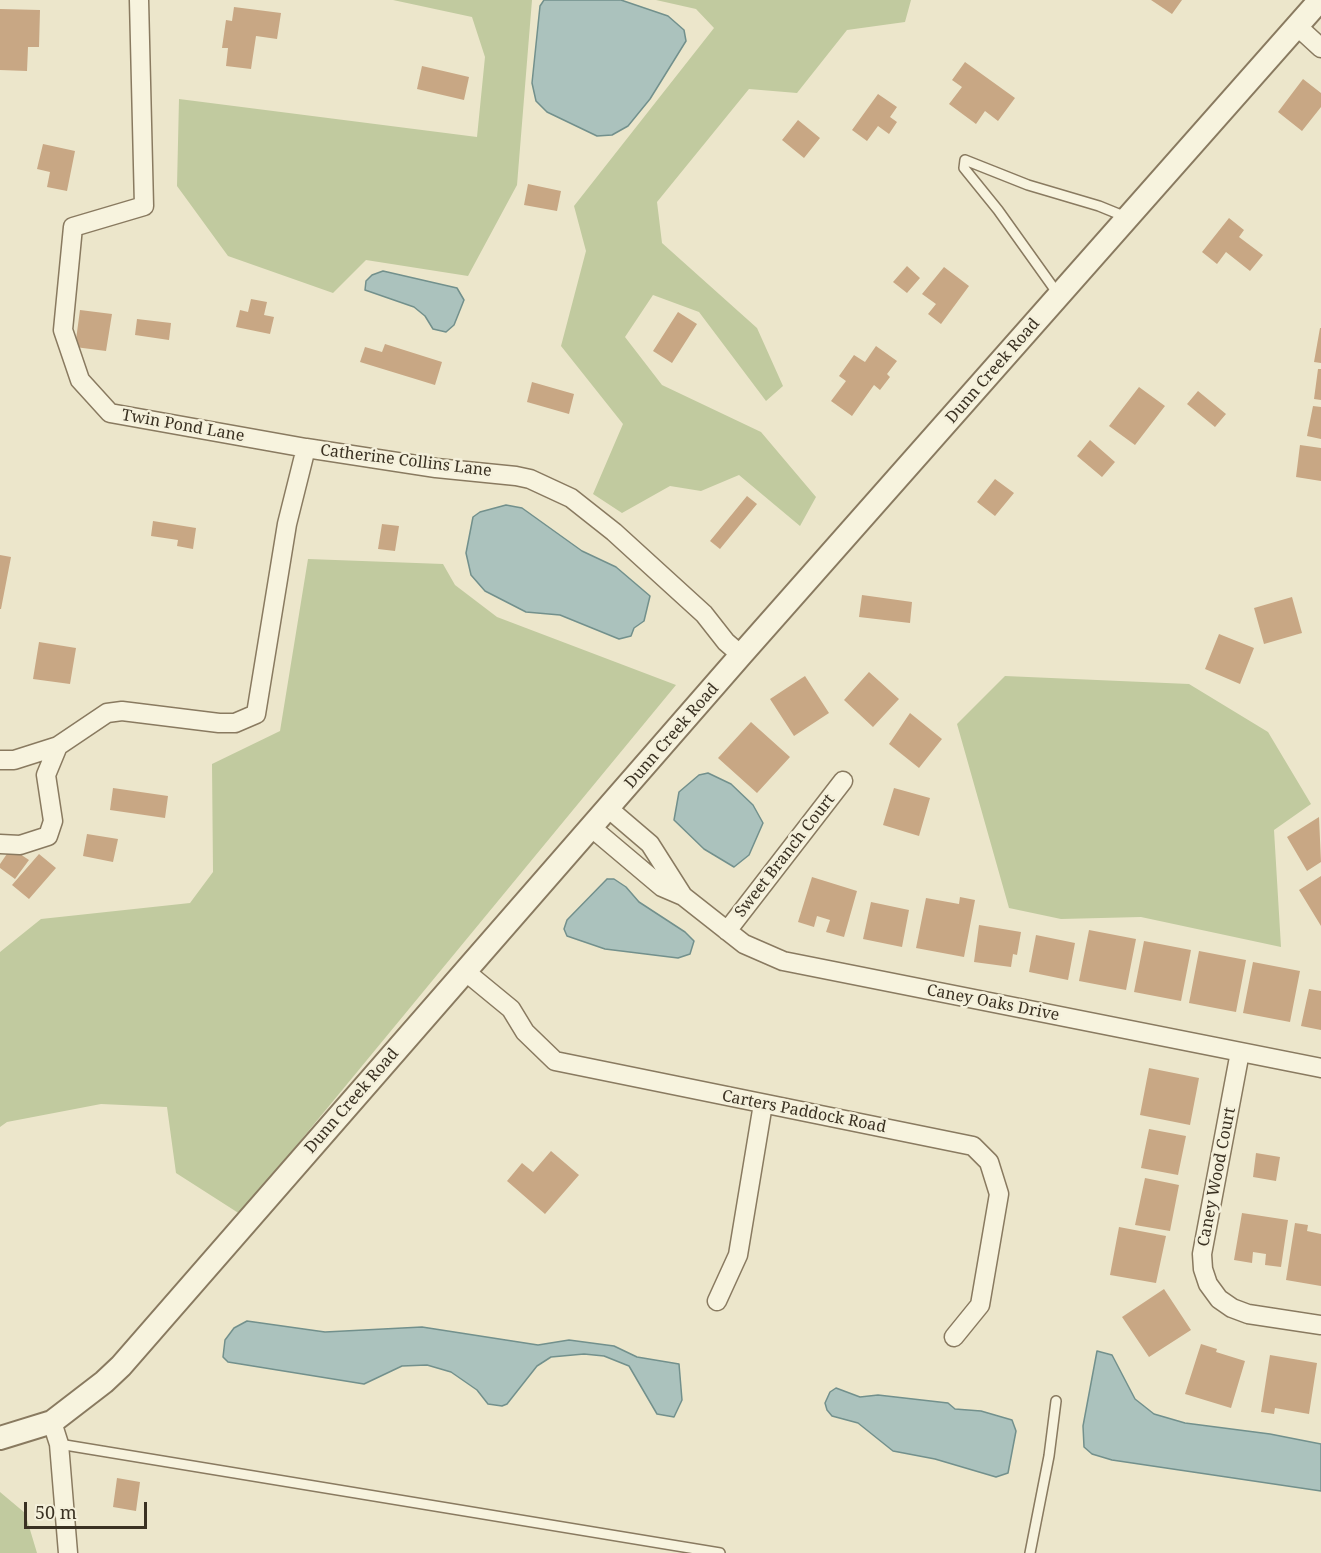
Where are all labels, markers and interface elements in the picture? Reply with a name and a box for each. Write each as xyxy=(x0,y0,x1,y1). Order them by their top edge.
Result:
street label: Dunn Creek Road xyxy=(942,314,1044,428)
street label: Twin Pond Lane xyxy=(120,406,246,446)
street label: Catherine Collins Lane xyxy=(319,441,493,481)
street label: Dunn Creek Road xyxy=(621,679,723,793)
street label: Sweet Branch Court xyxy=(731,791,839,921)
street label: Caney Oaks Drive xyxy=(925,981,1061,1025)
street label: Dunn Creek Road xyxy=(301,1044,403,1158)
street label: Carters Paddock Road xyxy=(720,1087,888,1137)
street label: Caney Wood Court xyxy=(1194,1106,1240,1248)
scale bar xyxy=(27,1490,150,1528)
text: 50 m xyxy=(35,1500,77,1524)

